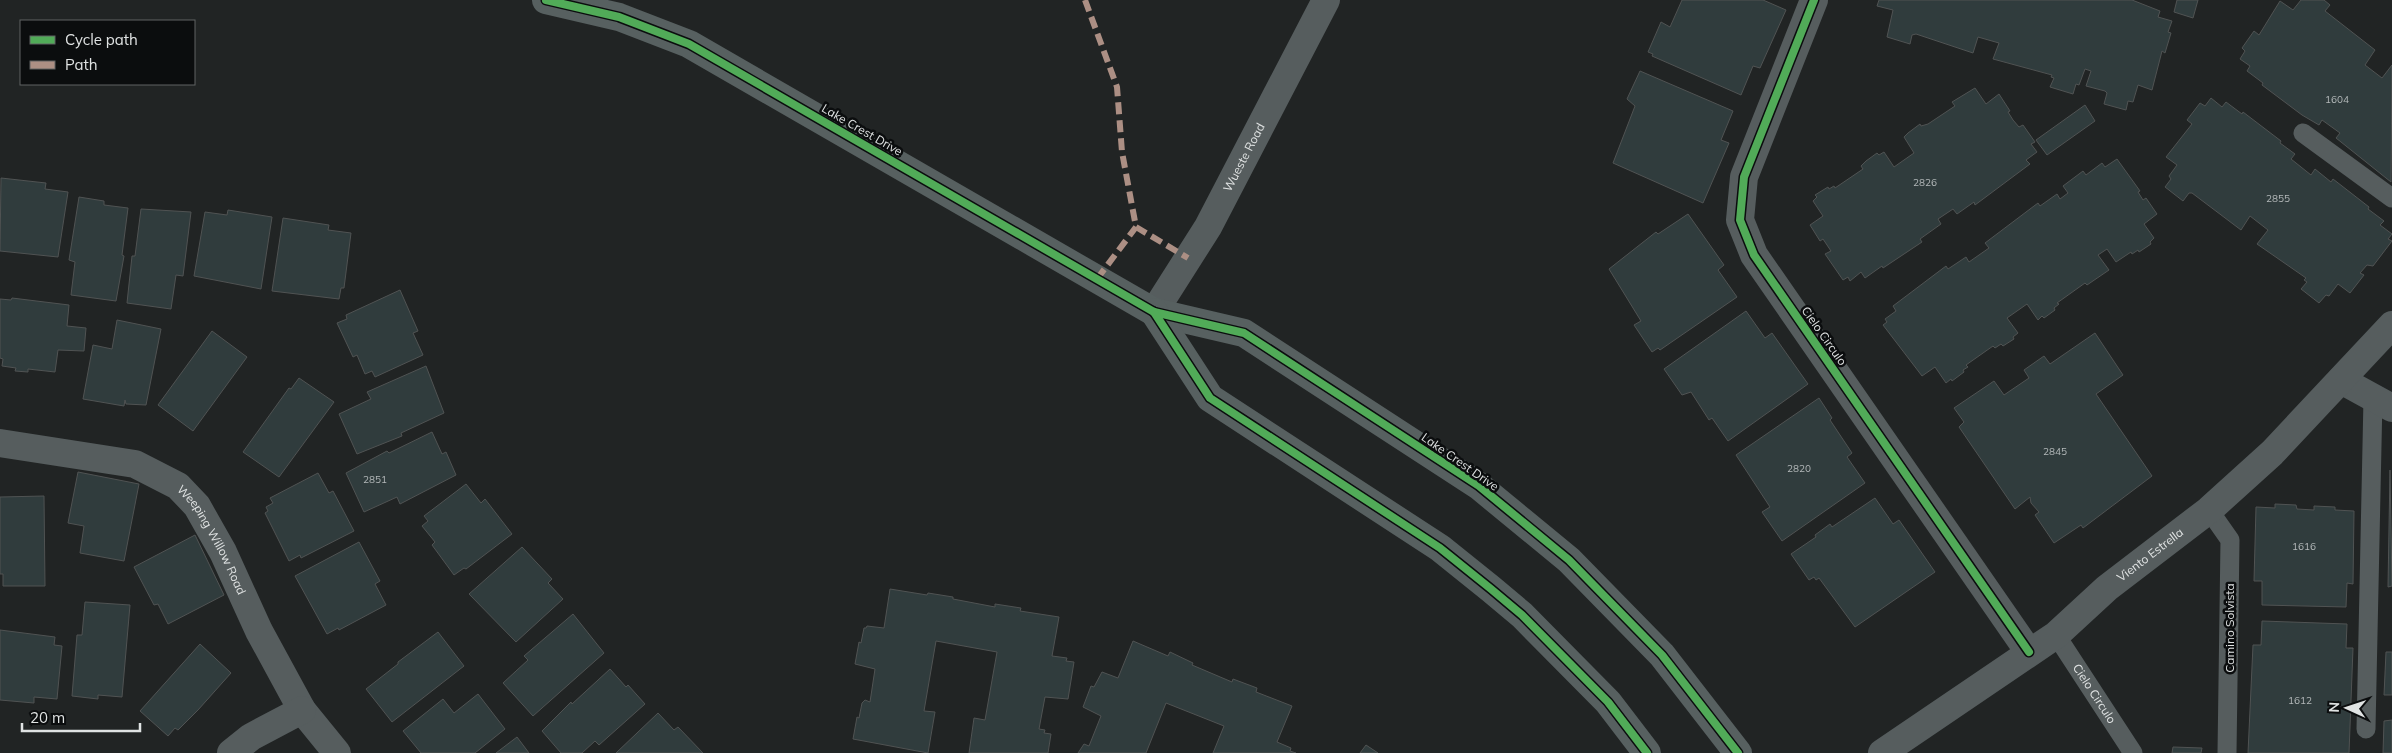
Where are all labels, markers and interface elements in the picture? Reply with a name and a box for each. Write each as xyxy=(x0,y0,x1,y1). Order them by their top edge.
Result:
legend xyxy=(20,20,195,85)
text: Cycle path xyxy=(65,30,138,49)
text: Path xyxy=(65,55,97,74)
house number: 1604 xyxy=(2325,93,2349,106)
street label: Lake Crest Drive xyxy=(819,100,905,159)
street label: Wueste Road xyxy=(1220,120,1268,194)
house number: 2826 xyxy=(1913,176,1937,189)
house number: 2855 xyxy=(2266,192,2290,205)
street label: Cielo Circulo xyxy=(1799,303,1850,368)
street label: Lake Crest Drive xyxy=(1419,429,1502,494)
house number: 2845 xyxy=(2043,445,2067,458)
house number: 2820 xyxy=(1787,462,1811,475)
house number: 2851 xyxy=(363,473,387,486)
street label: Weeping Willow Road xyxy=(174,482,249,597)
street label: Viento Estrella xyxy=(2114,524,2186,585)
house number: 1616 xyxy=(2292,540,2316,553)
street label: Camino Solvista xyxy=(2222,583,2237,673)
street label: Cielo Circulo xyxy=(2070,661,2120,726)
north arrow xyxy=(2322,683,2372,733)
house number: 1612 xyxy=(2288,694,2312,707)
scale bar xyxy=(22,700,140,732)
text: N xyxy=(2325,702,2343,713)
text: 20 m xyxy=(30,708,65,727)

